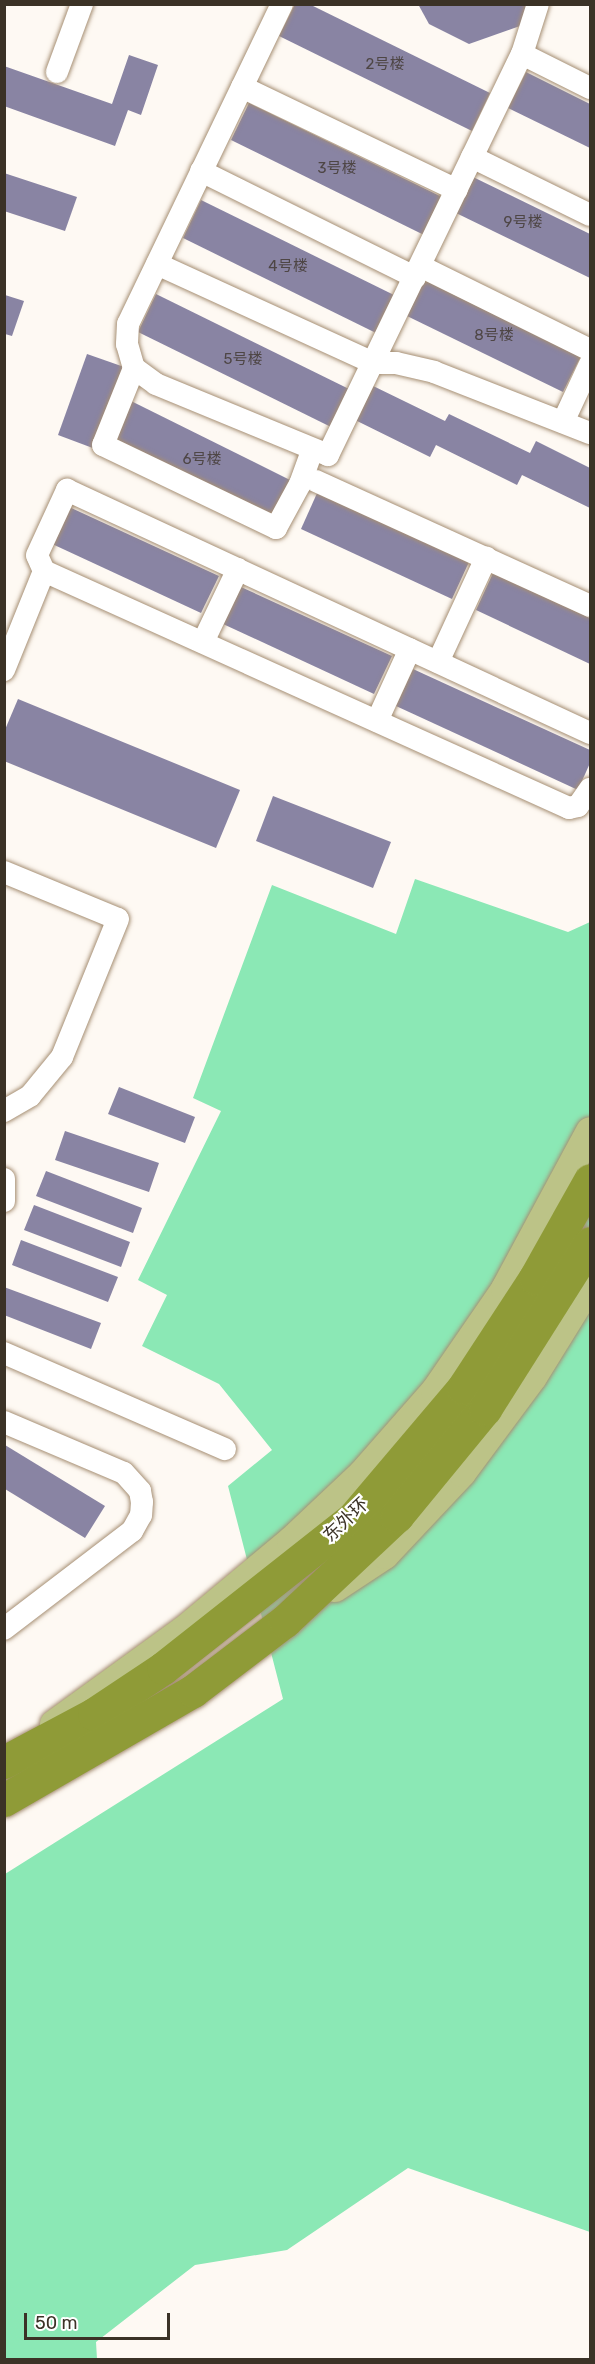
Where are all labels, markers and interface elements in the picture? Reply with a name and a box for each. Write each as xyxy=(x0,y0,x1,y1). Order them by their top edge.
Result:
house number: 2号楼 xyxy=(366,56,404,74)
house number: 3号楼 xyxy=(317,160,357,178)
house number: 9号楼 xyxy=(504,214,542,232)
house number: 4号楼 xyxy=(268,258,308,276)
house number: 8号楼 xyxy=(474,327,514,345)
house number: 5号楼 xyxy=(224,351,262,369)
house number: 6号楼 xyxy=(182,451,222,469)
street label: 东外环 xyxy=(319,1493,373,1547)
scale bar xyxy=(27,2301,172,2339)
text: 50 m xyxy=(35,2312,78,2334)

